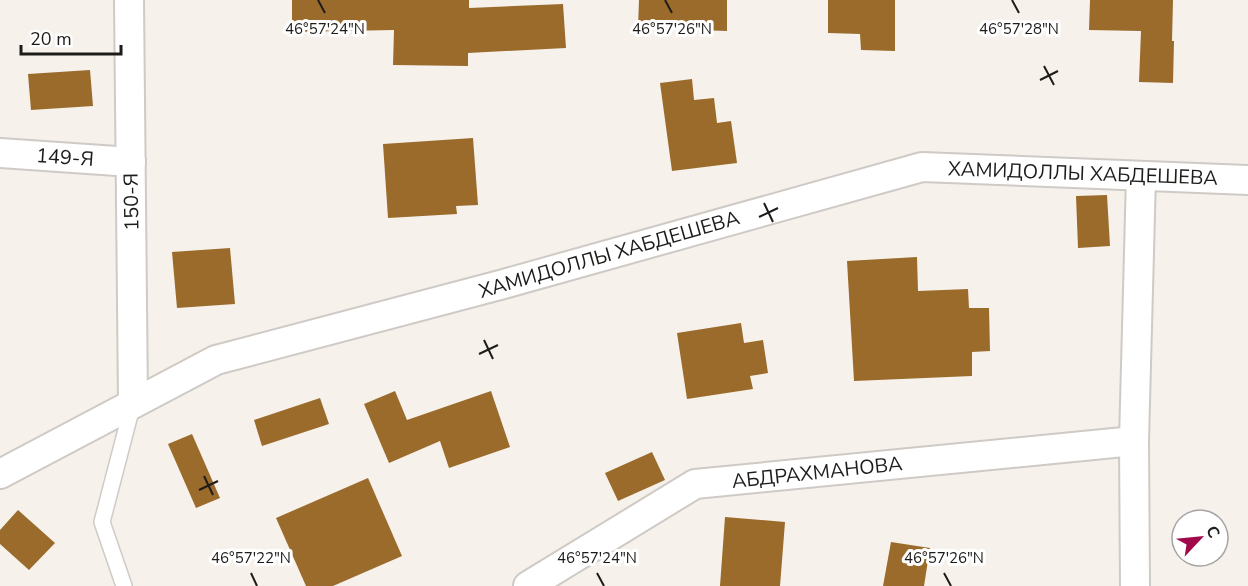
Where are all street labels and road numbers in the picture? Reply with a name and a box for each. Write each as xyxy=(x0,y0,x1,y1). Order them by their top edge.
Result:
street label: 149-Я xyxy=(35,142,95,173)
street label: ХАМИДОЛЛЫ ХАБДЕШЕВА xyxy=(948,155,1219,192)
street label: 150-Я xyxy=(117,173,146,231)
street label: ХАМИДОЛЛЫ ХАБДЕШЕВА xyxy=(476,204,743,305)
street label: АБДРАХМАНОВА xyxy=(730,450,904,495)

